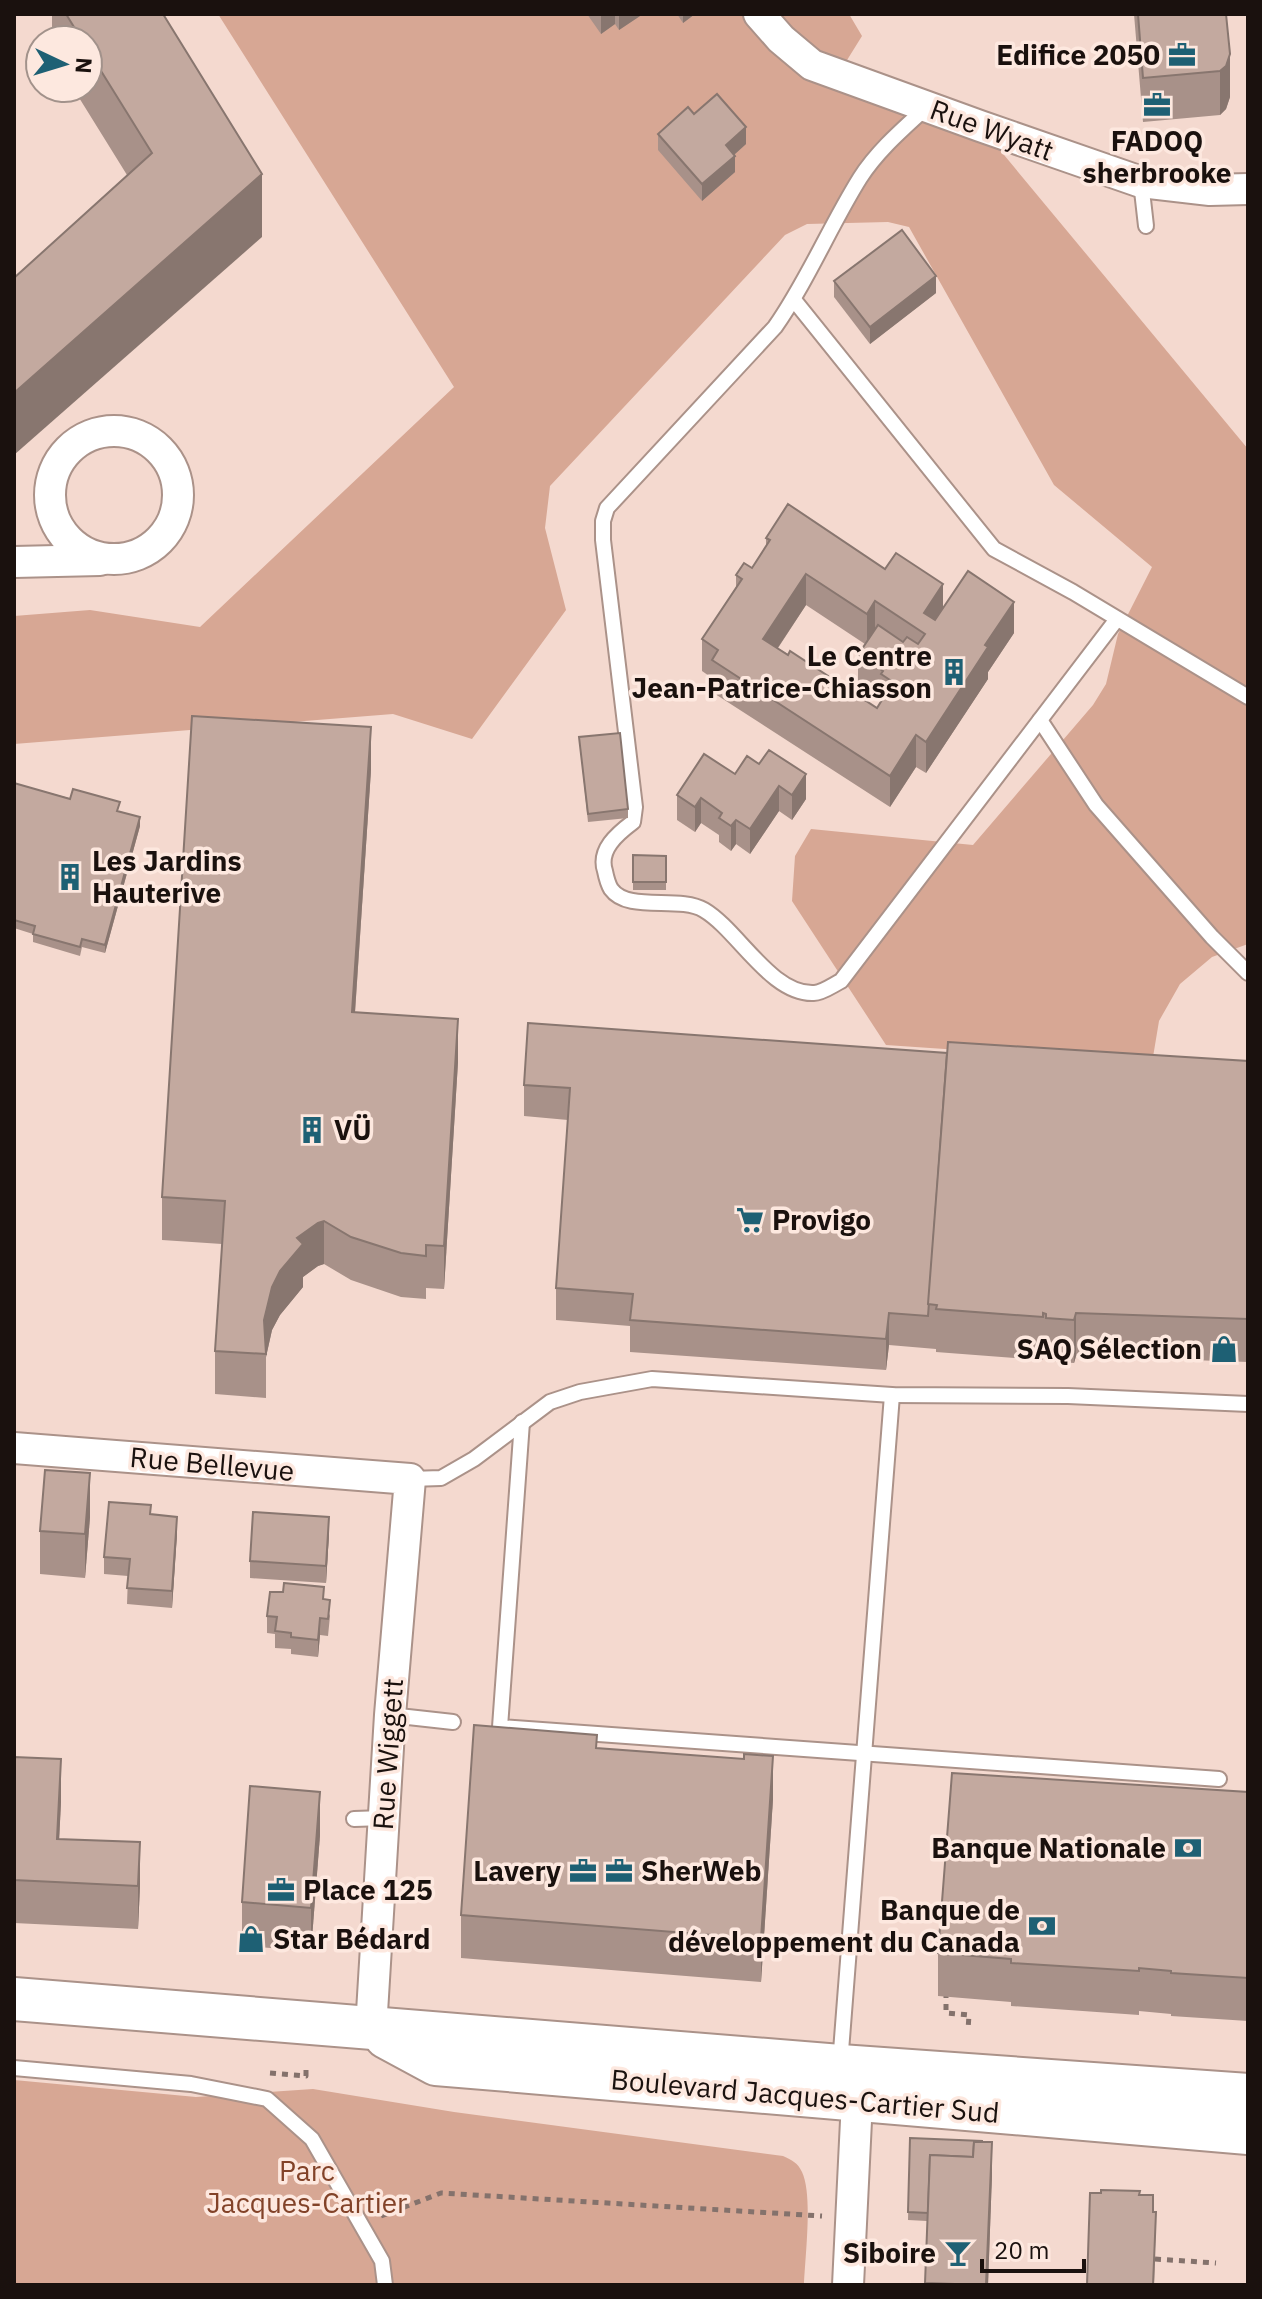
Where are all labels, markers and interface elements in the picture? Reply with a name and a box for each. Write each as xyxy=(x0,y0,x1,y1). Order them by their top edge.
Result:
north arrow xyxy=(24,24,104,104)
place label: Edifice 2050 xyxy=(996,36,1160,73)
office icon: Edifice 2050 xyxy=(1167,40,1197,70)
text: N xyxy=(69,56,99,74)
street label: Rue Wyatt xyxy=(925,90,1059,169)
office icon: FADOQ sherbrooke xyxy=(1142,90,1172,120)
place label: FADOQ sherbrooke xyxy=(1083,122,1231,191)
place label: Le Centre Jean-Patrice-Chiasson xyxy=(632,637,932,706)
building icon: Le Centre Jean-Patrice-Chiasson xyxy=(939,657,969,687)
place label: Les Jardins Hauterive xyxy=(92,842,242,911)
building icon: Les Jardins Hauterive xyxy=(55,862,85,892)
place label: VÜ xyxy=(334,1111,372,1148)
building icon: VÜ xyxy=(297,1115,327,1145)
place label: Provigo xyxy=(772,1201,871,1238)
supermarket icon: Provigo xyxy=(735,1205,765,1235)
place label: SAQ Sélection xyxy=(1016,1330,1202,1367)
shop icon: SAQ Sélection xyxy=(1209,1334,1239,1364)
street label: Rue Bellevue xyxy=(128,1438,296,1489)
street label: Rue Wiggett xyxy=(364,1677,411,1831)
place label: Banque Nationale xyxy=(931,1829,1166,1866)
bank icon: Banque Nationale xyxy=(1173,1833,1203,1863)
place label: Lavery xyxy=(473,1852,561,1889)
place label: SherWeb xyxy=(641,1852,762,1889)
office icon: Lavery xyxy=(568,1856,598,1886)
office icon: SherWeb xyxy=(604,1856,634,1886)
place label: Place 125 xyxy=(303,1871,433,1908)
office icon: Place 125 xyxy=(266,1875,296,1905)
place label: Banque de développement du Canada xyxy=(668,1891,1020,1960)
bank icon: Banque de développement du Canada xyxy=(1027,1911,1057,1941)
place label: Star Bédard xyxy=(273,1920,431,1957)
shop icon: Star Bédard xyxy=(236,1924,266,1954)
street label: Boulevard Jacques-Cartier Sud xyxy=(609,2060,1001,2131)
park label: Parc Jacques-Cartier xyxy=(207,2152,407,2221)
scale bar xyxy=(982,2223,1084,2273)
place label: Siboire xyxy=(843,2234,936,2271)
text: 20 m xyxy=(994,2234,1049,2266)
bar icon: Siboire xyxy=(943,2238,973,2268)

